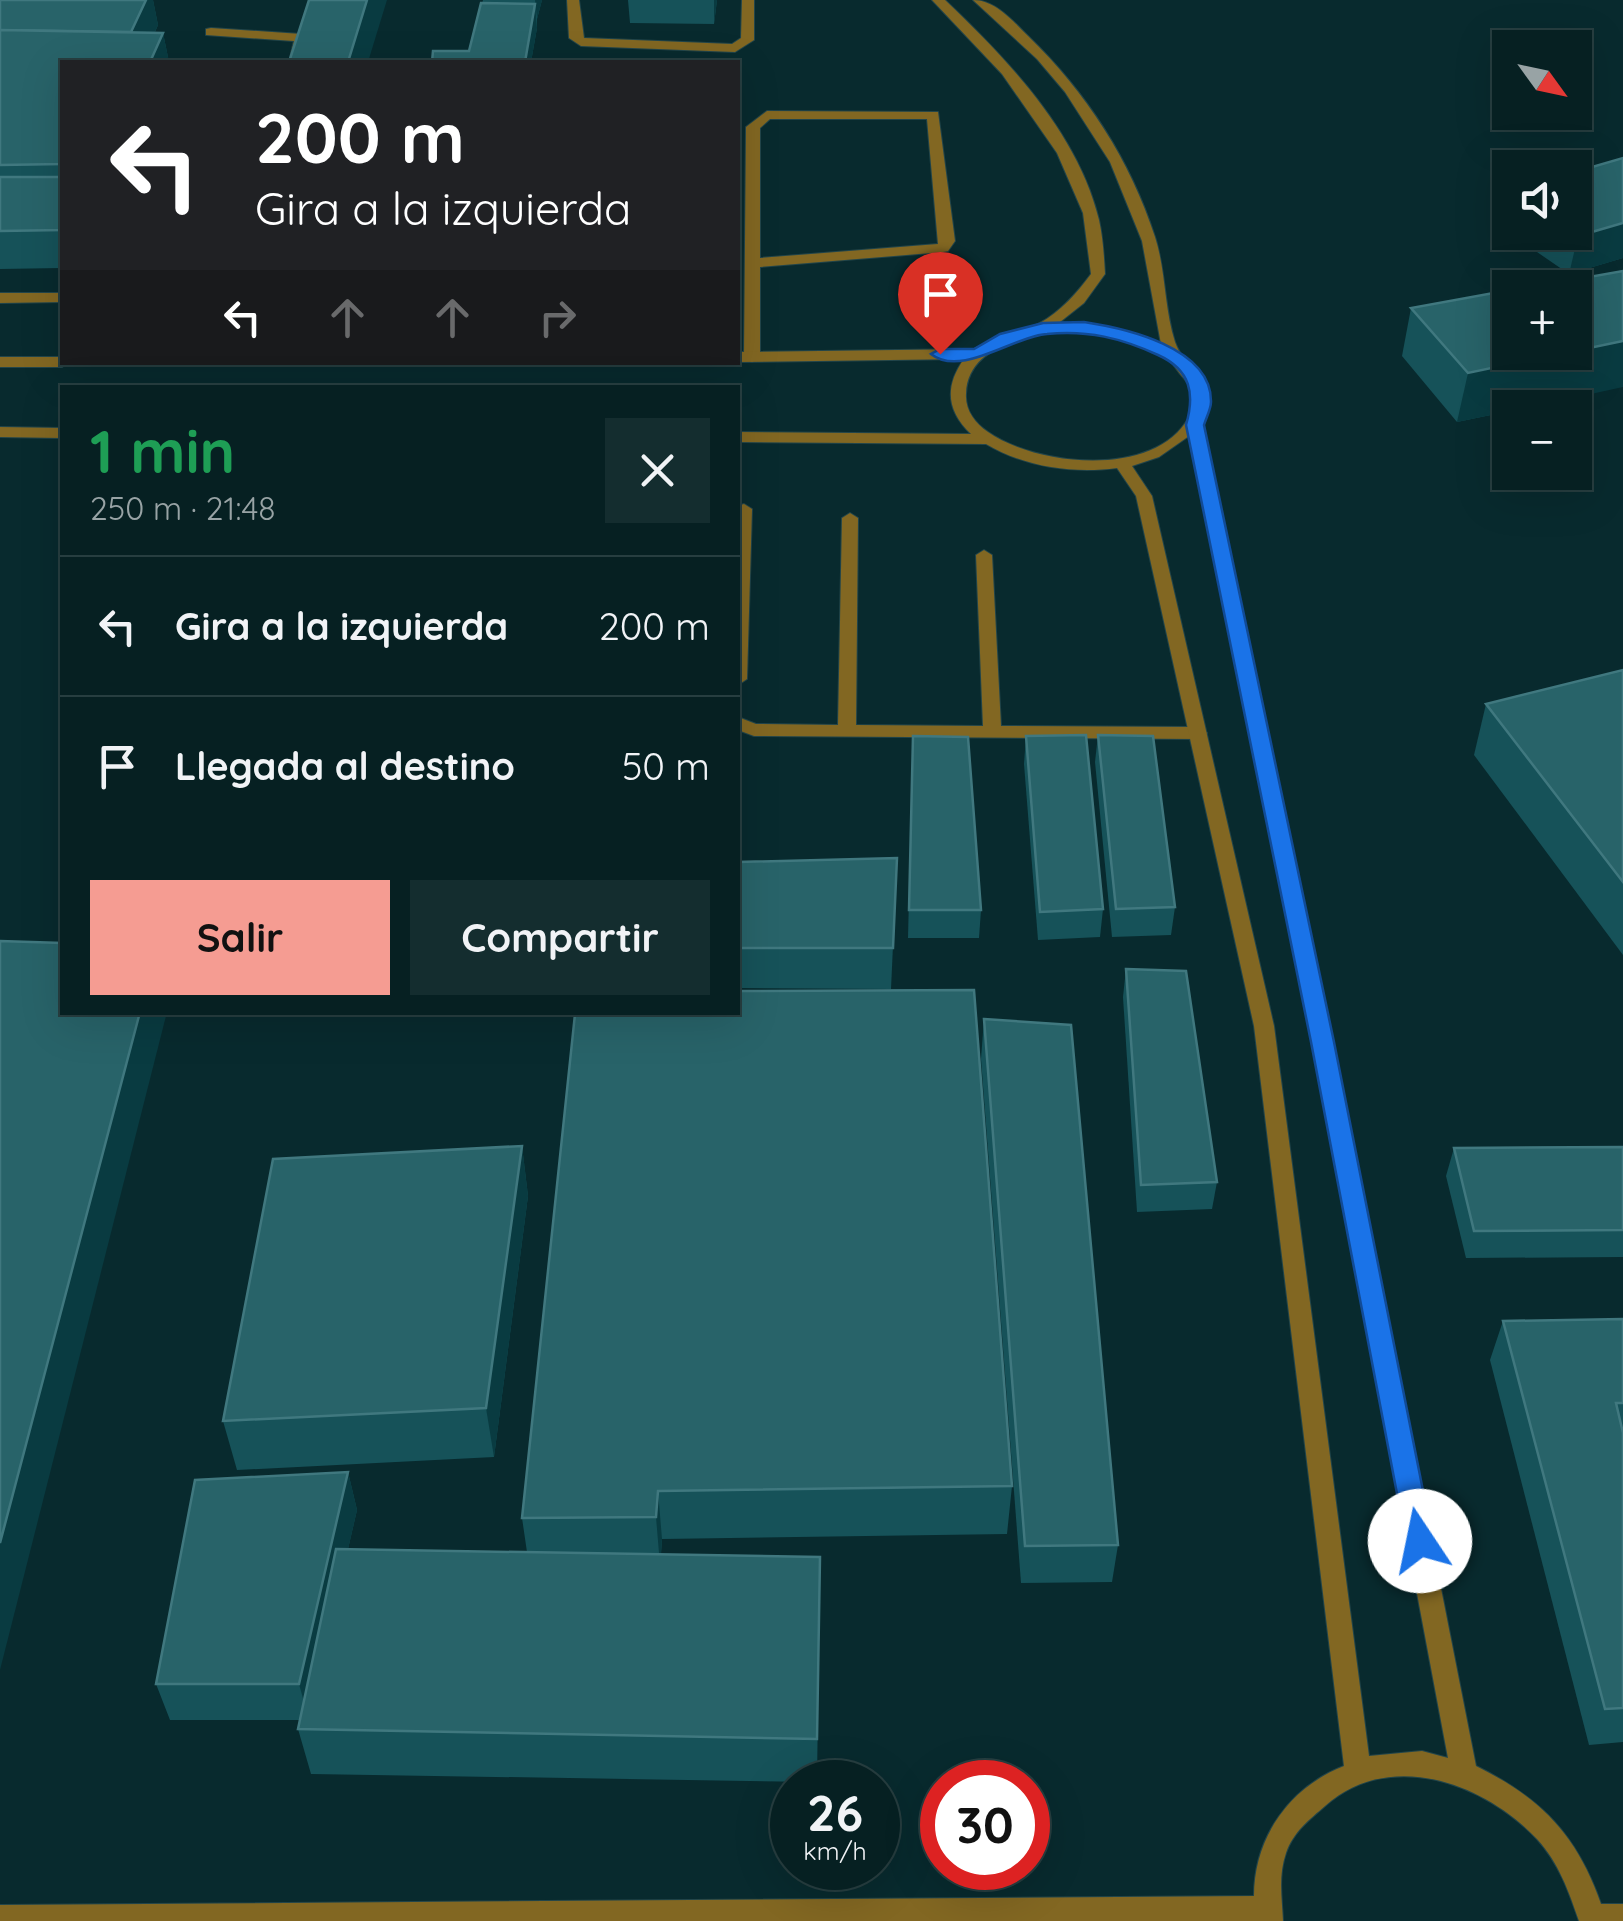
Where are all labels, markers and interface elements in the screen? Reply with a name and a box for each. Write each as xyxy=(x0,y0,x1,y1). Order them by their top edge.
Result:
north arrow xyxy=(1492,30,1592,130)
map controls xyxy=(1492,30,1592,490)
text: 200 m xyxy=(255,93,465,181)
icon: left xyxy=(90,100,220,230)
button: sound xyxy=(1492,150,1592,250)
text: Gira a la izquierda xyxy=(255,180,631,236)
pin xyxy=(898,252,983,355)
icon: arrive xyxy=(913,267,968,322)
button: + xyxy=(1492,270,1592,370)
icon: left xyxy=(215,290,270,345)
icon: ahead xyxy=(320,290,375,345)
icon: ahead xyxy=(425,290,480,345)
icon: right xyxy=(530,290,585,345)
button: − xyxy=(1492,390,1592,490)
text: 1 min xyxy=(90,413,235,488)
button: close xyxy=(605,418,710,523)
text: 250 m · 21:48 xyxy=(90,488,276,528)
icon: left xyxy=(90,599,145,654)
text: Gira a la izquierda xyxy=(175,602,508,650)
text: 200 m xyxy=(599,602,710,650)
icon: arrive xyxy=(90,739,145,794)
text: Llegada al destino xyxy=(175,742,515,790)
text: 50 m xyxy=(622,742,710,790)
button: Salir xyxy=(90,880,390,995)
button: Compartir xyxy=(410,880,710,995)
position arrow xyxy=(1368,1489,1472,1593)
speed limit sign: 30 xyxy=(920,1760,1050,1890)
text: 26 xyxy=(807,1781,863,1844)
text: km/h xyxy=(803,1835,867,1866)

